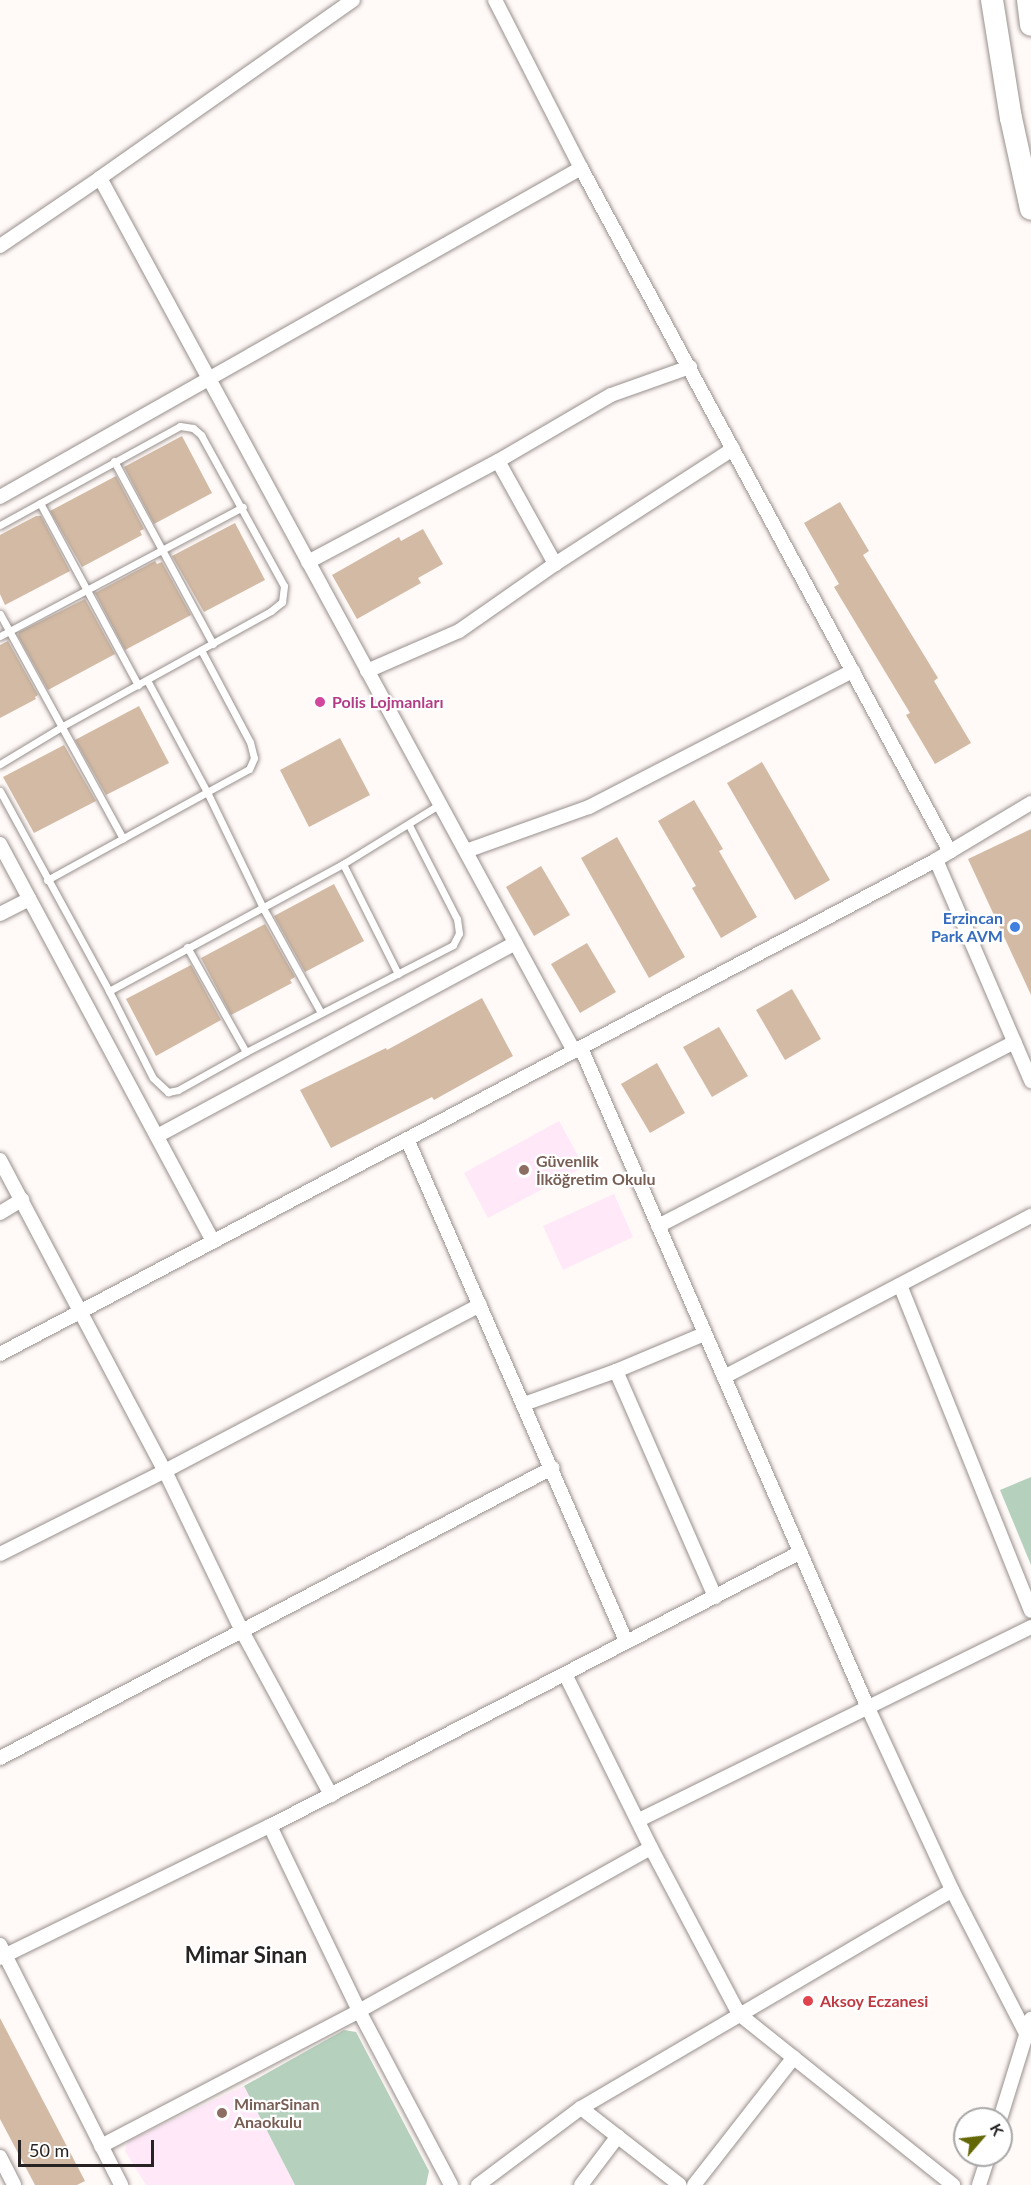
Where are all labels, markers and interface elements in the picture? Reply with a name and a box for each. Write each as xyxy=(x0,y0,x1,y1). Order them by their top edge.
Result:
place label: Polis Lojmanları xyxy=(332,692,444,712)
marker: Polis Lojmanları xyxy=(313,695,327,709)
place label: Erzincan Park AVM xyxy=(930,908,1003,946)
marker: Erzincan Park AVM xyxy=(1008,920,1022,934)
place label: Güvenlik İlköğretim Okulu xyxy=(536,1151,655,1189)
marker: Güvenlik İlköğretim Okulu xyxy=(517,1163,531,1177)
district label: Mimar Sinan xyxy=(185,1942,307,1968)
place label: Aksoy Eczanesi xyxy=(820,1991,929,2011)
marker: Aksoy Eczanesi xyxy=(801,1994,815,2008)
place label: MimarSinan Anaokulu xyxy=(234,2094,320,2132)
marker: MimarSinan Anaokulu xyxy=(215,2106,229,2120)
north arrow xyxy=(953,2107,1013,2167)
text: K xyxy=(987,2120,1009,2139)
scale bar xyxy=(21,2128,158,2166)
text: 50 m xyxy=(29,2139,69,2161)

